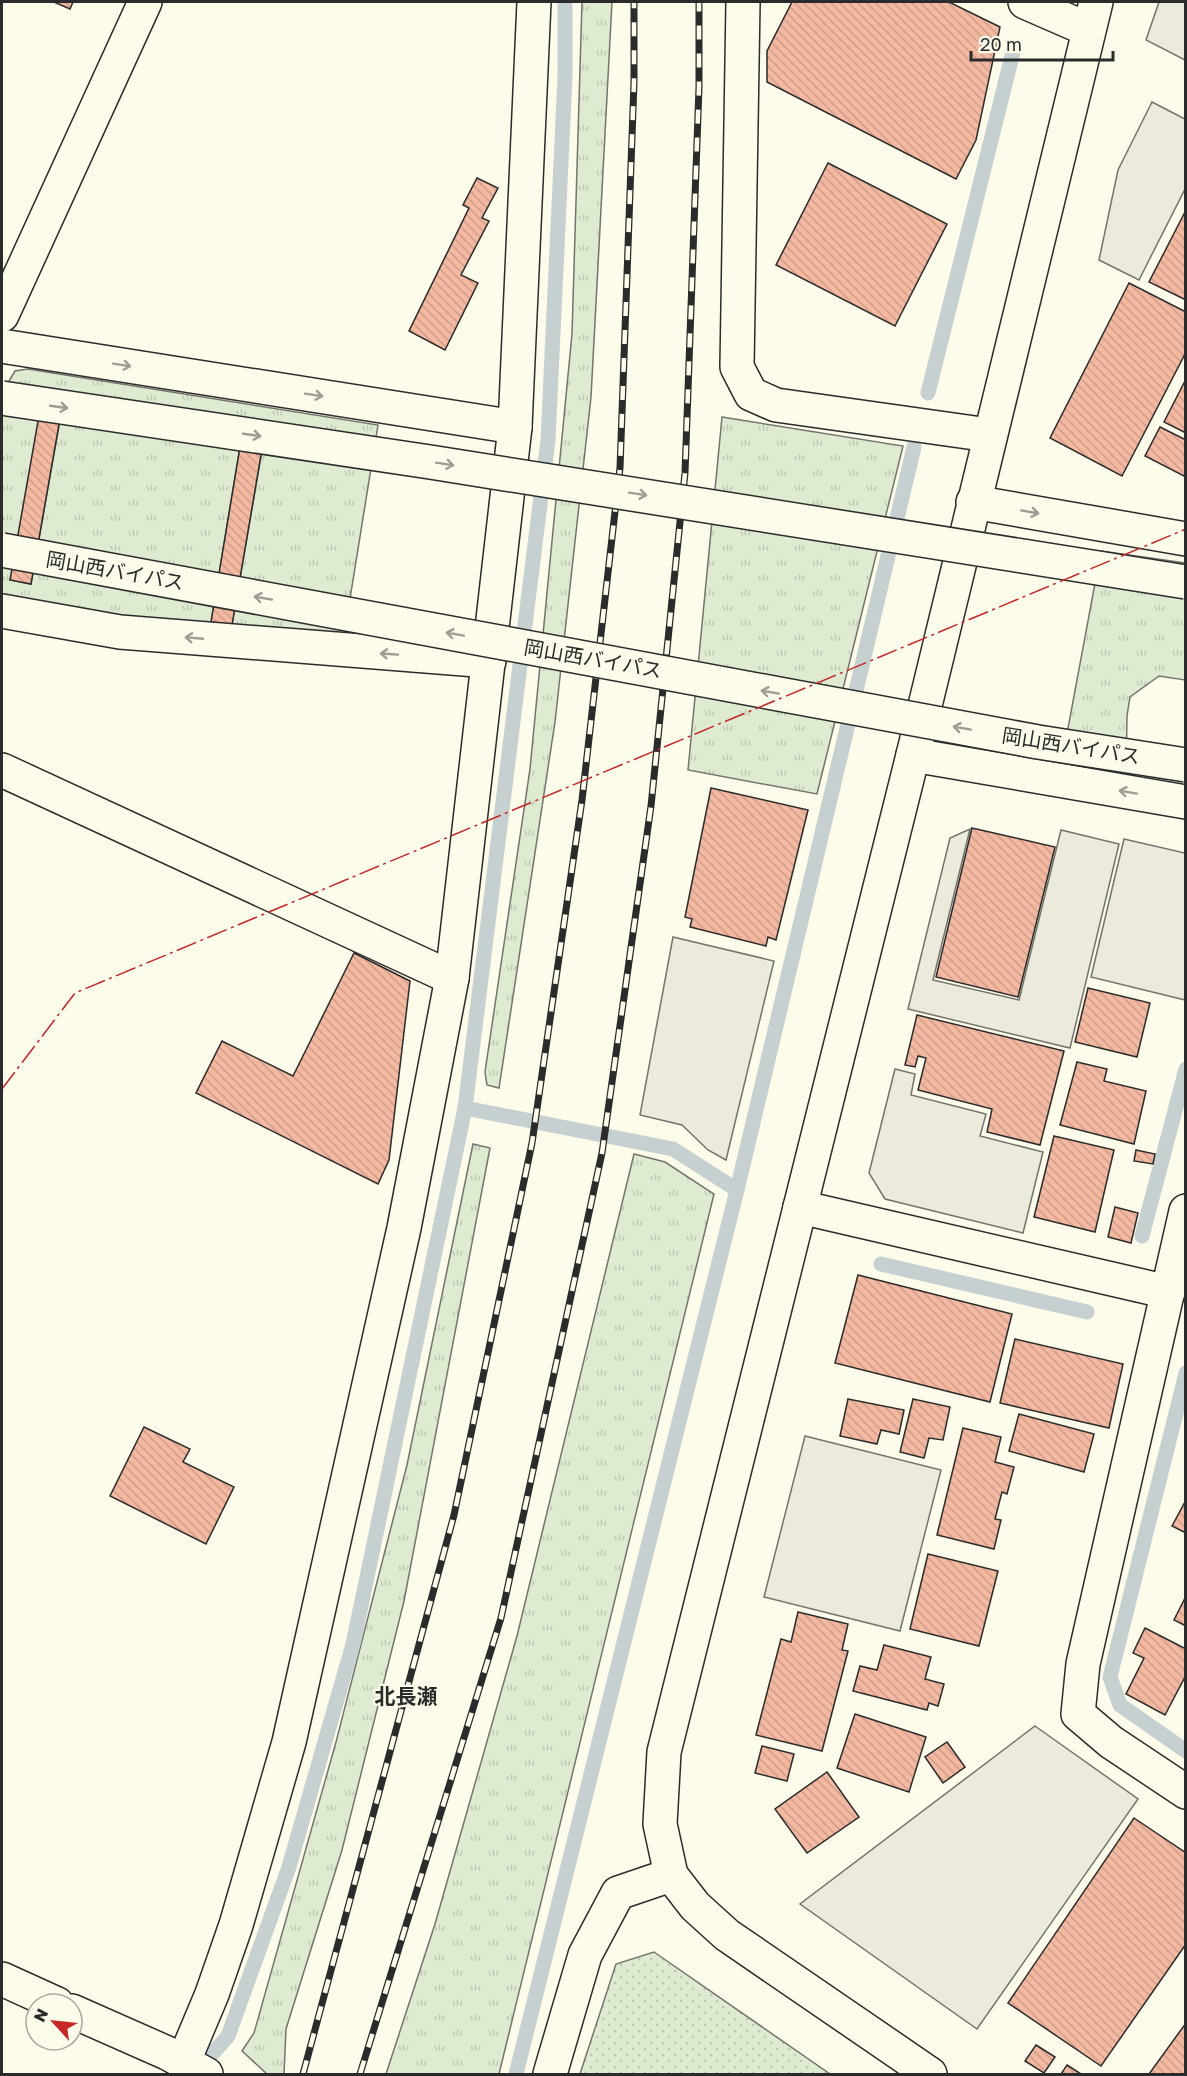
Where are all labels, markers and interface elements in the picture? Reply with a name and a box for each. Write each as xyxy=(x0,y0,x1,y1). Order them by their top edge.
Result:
scale bar xyxy=(971,24,1114,62)
text: 20 m xyxy=(980,33,1022,55)
one-way arrow xyxy=(111,359,131,370)
one-way arrow xyxy=(304,390,323,401)
one-way arrow xyxy=(49,402,69,413)
one-way arrow xyxy=(242,430,262,441)
one-way arrow xyxy=(435,459,455,470)
one-way arrow xyxy=(627,489,647,500)
one-way arrow xyxy=(1020,507,1040,518)
street label: 岡山西バイパス xyxy=(44,546,186,594)
one-way arrow xyxy=(254,592,273,603)
one-way arrow xyxy=(445,628,465,639)
one-way arrow xyxy=(185,632,205,643)
street label: 岡山西バイパス xyxy=(522,634,664,682)
one-way arrow xyxy=(379,648,399,659)
one-way arrow xyxy=(761,686,781,697)
one-way arrow xyxy=(953,722,972,733)
street label: 岡山西バイパス xyxy=(1000,722,1142,768)
one-way arrow xyxy=(1119,787,1138,798)
district label: 北長瀬 xyxy=(375,1683,438,1709)
north arrow xyxy=(24,1992,84,2052)
text: N xyxy=(29,2005,52,2025)

